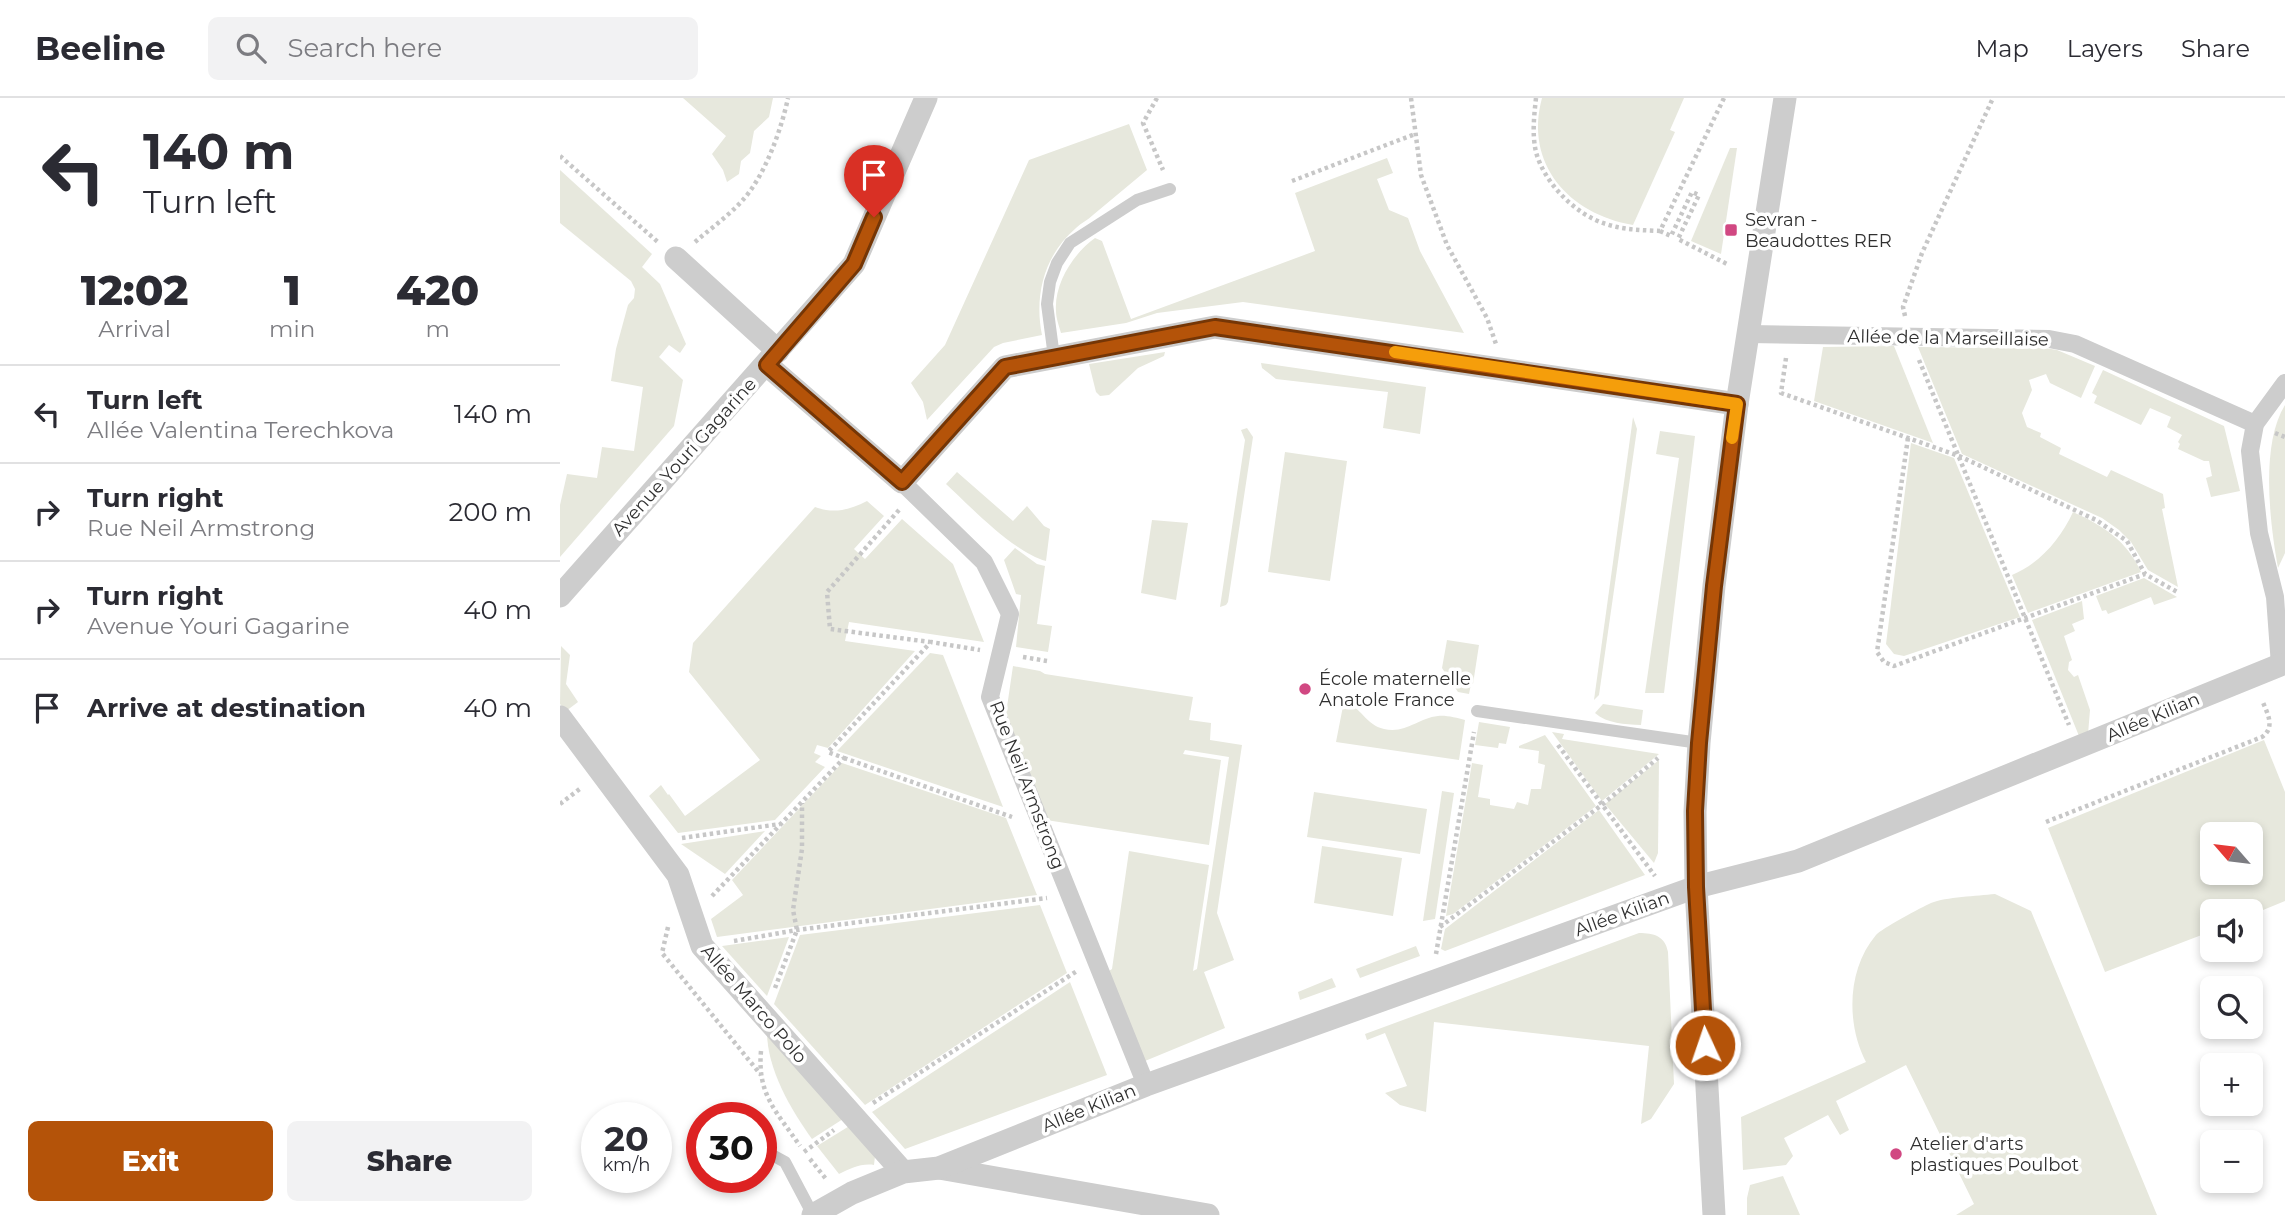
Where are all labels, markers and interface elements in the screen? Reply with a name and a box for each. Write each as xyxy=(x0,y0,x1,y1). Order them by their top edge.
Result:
search box xyxy=(208,17,698,80)
text: Beeline xyxy=(35,28,166,68)
icon: search xyxy=(232,29,270,67)
text: Search here xyxy=(288,32,442,64)
text: Map xyxy=(1975,34,2029,63)
text: Layers xyxy=(2067,34,2143,63)
text: Share xyxy=(2181,34,2250,63)
text: 140 m xyxy=(143,122,295,181)
icon: left xyxy=(28,126,119,217)
pin xyxy=(844,145,904,217)
icon: arrive xyxy=(855,156,893,194)
text: Turn left xyxy=(143,182,277,221)
place label: Sevran - Beaudottes RER xyxy=(1745,209,1892,252)
marker: Sevran - Beaudottes RER xyxy=(1723,222,1739,238)
text: 12:02 xyxy=(81,264,188,316)
text: 1 xyxy=(284,264,301,316)
text: 420 xyxy=(396,264,479,316)
text: Arrival xyxy=(98,315,171,343)
text: min xyxy=(269,315,315,343)
text: m xyxy=(425,315,450,343)
street label: Allée de la Marseillaise xyxy=(1847,325,2049,351)
street label: Avenue Youri Gagarine xyxy=(607,373,761,541)
text: Turn left xyxy=(87,384,203,416)
icon: left xyxy=(28,395,66,433)
text: 140 m xyxy=(454,398,532,430)
text: Allée Valentina Terechkova xyxy=(87,416,394,444)
text: Turn right xyxy=(87,482,223,514)
icon: right xyxy=(28,493,66,531)
text: 200 m xyxy=(448,496,532,528)
text: Rue Neil Armstrong xyxy=(87,514,315,542)
text: Turn right xyxy=(87,580,223,612)
icon: right xyxy=(28,591,66,629)
text: 40 m xyxy=(463,594,532,626)
text: Avenue Youri Gagarine xyxy=(87,612,350,640)
place label: École maternelle Anatole France xyxy=(1319,668,1471,711)
marker: École maternelle Anatole France xyxy=(1297,681,1313,697)
street label: Allée Kilian xyxy=(2103,687,2203,747)
icon: arrive xyxy=(28,689,66,727)
text: Arrive at destination xyxy=(87,692,366,724)
text: 40 m xyxy=(463,692,532,724)
street label: Rue Neil Armstrong xyxy=(985,698,1069,872)
north arrow xyxy=(2200,822,2263,886)
map controls xyxy=(2200,822,2263,1193)
street label: Allée Kilian xyxy=(1572,887,1672,941)
button: sound xyxy=(2200,899,2263,962)
street label: Allée Marco Polo xyxy=(697,940,811,1068)
button: search xyxy=(2200,976,2263,1039)
position arrow xyxy=(1668,1008,1742,1082)
button: + xyxy=(2200,1053,2263,1116)
street label: Allée Kilian xyxy=(1039,1079,1139,1137)
speed limit sign: 30 xyxy=(686,1102,777,1193)
text: 20 xyxy=(604,1117,649,1160)
button: Exit xyxy=(28,1121,273,1201)
button: Share xyxy=(287,1121,532,1201)
button: − xyxy=(2200,1130,2263,1193)
place label: Atelier d'arts plastiques Poulbot xyxy=(1910,1133,2079,1176)
marker: Atelier d'arts plastiques Poulbot xyxy=(1888,1146,1904,1162)
text: km/h xyxy=(602,1154,651,1176)

